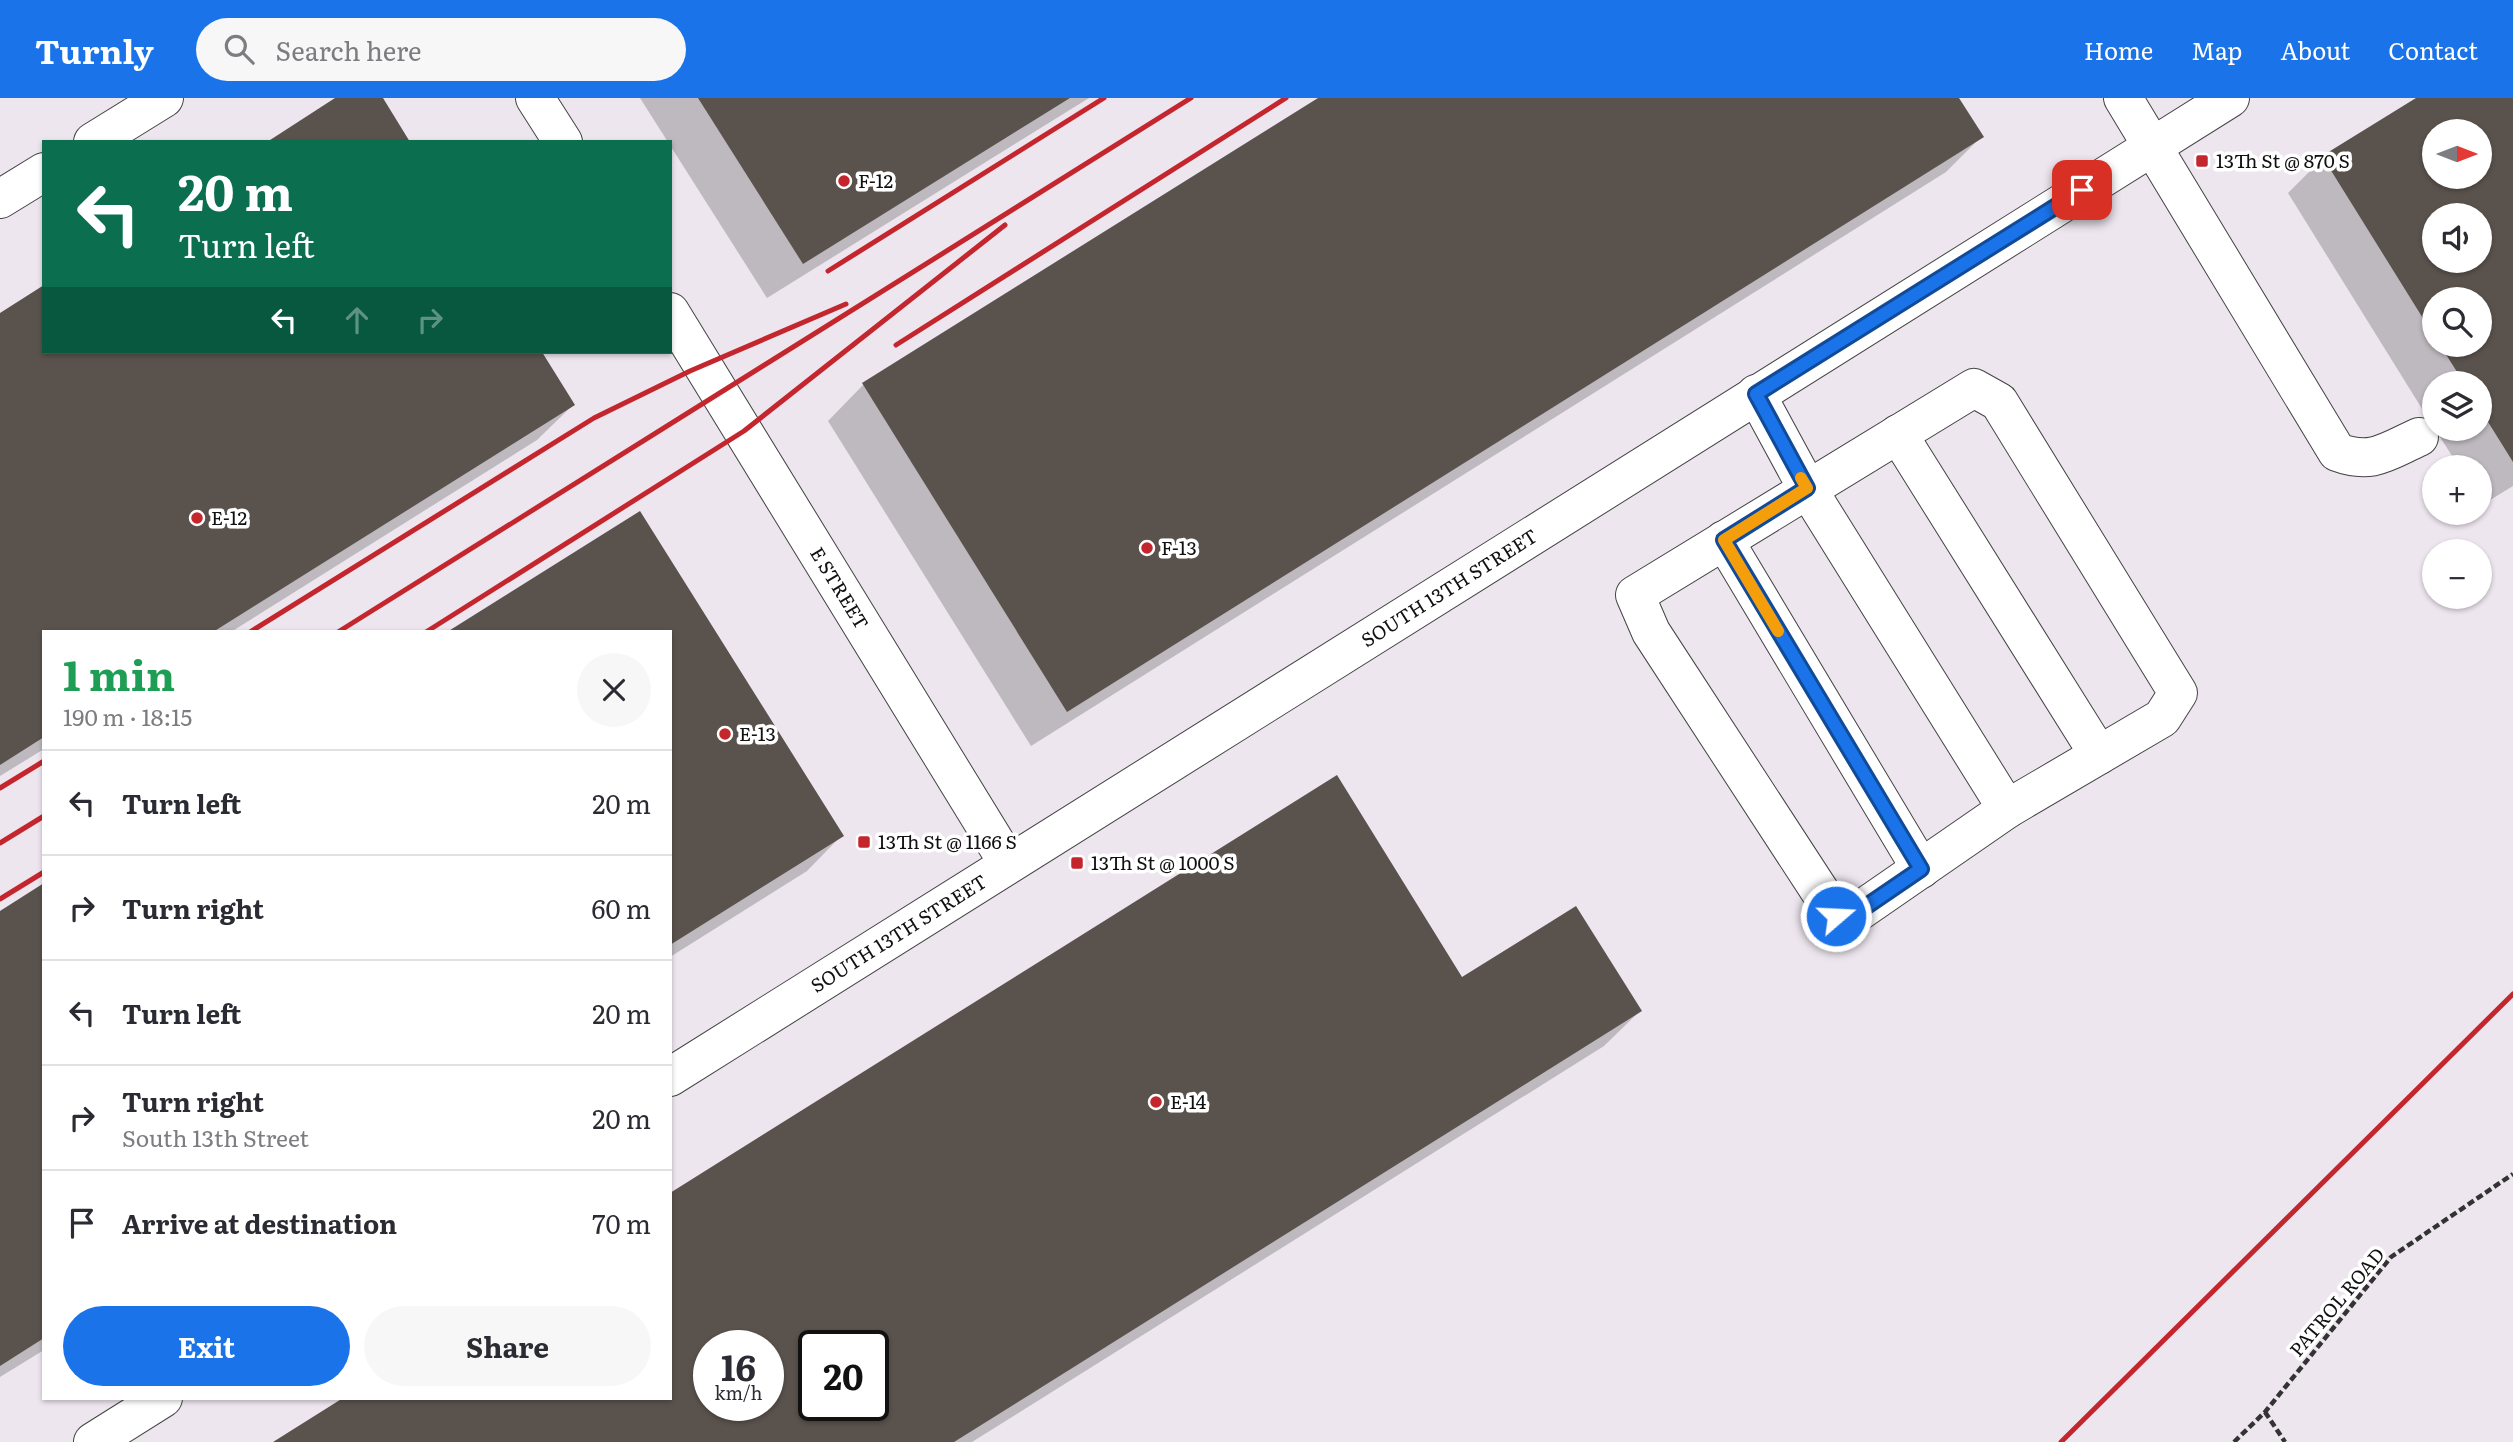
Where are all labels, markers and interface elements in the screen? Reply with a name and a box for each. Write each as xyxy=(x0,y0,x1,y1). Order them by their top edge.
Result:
search box xyxy=(196,18,686,81)
text: Turnly xyxy=(35,25,154,74)
icon: search xyxy=(220,30,258,68)
text: Search here xyxy=(276,30,421,69)
text: Home xyxy=(2084,32,2153,67)
text: Map xyxy=(2191,32,2242,67)
text: About xyxy=(2280,32,2350,67)
text: Contact xyxy=(2388,32,2478,67)
north arrow xyxy=(2422,119,2492,189)
map controls xyxy=(2422,119,2492,609)
place label: 13Th St @ 870 S xyxy=(2216,146,2350,174)
text: 20 m xyxy=(178,153,293,226)
marker: 13Th St @ 870 S xyxy=(2194,153,2210,169)
pin xyxy=(2052,160,2112,220)
place label: F-12 xyxy=(858,166,893,194)
icon: left xyxy=(63,168,154,259)
icon: arrive xyxy=(2063,171,2101,209)
marker: F-12 xyxy=(836,173,852,189)
button: sound xyxy=(2422,203,2492,273)
text: Turn left xyxy=(178,220,315,268)
button: search xyxy=(2422,287,2492,357)
icon: left xyxy=(265,301,303,339)
icon: ahead xyxy=(338,301,376,339)
icon: right xyxy=(411,301,449,339)
button: layers xyxy=(2422,371,2492,441)
button: + xyxy=(2422,455,2492,525)
place label: E-12 xyxy=(211,503,247,531)
marker: E-12 xyxy=(189,510,205,526)
street label: SOUTH 13TH STREET xyxy=(1355,521,1542,653)
place label: F-13 xyxy=(1161,533,1197,561)
button: − xyxy=(2422,539,2492,609)
marker: F-13 xyxy=(1139,540,1155,556)
street label: E STREET xyxy=(804,541,876,634)
text: 1 min xyxy=(63,642,175,704)
button: close xyxy=(577,653,651,727)
text: 190 m · 18:15 xyxy=(63,699,192,733)
place label: E-13 xyxy=(739,719,776,747)
marker: E-13 xyxy=(717,726,733,742)
text: Turn left xyxy=(122,783,241,822)
text: 20 m xyxy=(592,783,651,822)
icon: left xyxy=(63,784,101,822)
place label: 13Th St @ 1166 S xyxy=(878,827,1017,855)
marker: 13Th St @ 1166 S xyxy=(856,834,872,850)
place label: 13Th St @ 1000 S xyxy=(1091,848,1235,876)
marker: 13Th St @ 1000 S xyxy=(1069,855,1085,871)
street label: SOUTH 13TH STREET xyxy=(805,867,992,999)
position arrow xyxy=(1799,879,1873,953)
text: Turn right xyxy=(122,888,264,927)
text: 60 m xyxy=(592,888,651,927)
icon: right xyxy=(63,889,101,927)
text: Turn left xyxy=(122,993,241,1032)
text: 20 m xyxy=(592,993,651,1032)
icon: left xyxy=(63,994,101,1032)
text: Turn right xyxy=(122,1081,264,1120)
place label: E-14 xyxy=(1170,1087,1207,1115)
marker: E-14 xyxy=(1148,1094,1164,1110)
text: 20 m xyxy=(592,1098,651,1137)
icon: right xyxy=(63,1099,101,1137)
text: South 13th Street xyxy=(122,1120,309,1154)
text: Arrive at destination xyxy=(122,1203,397,1242)
text: 70 m xyxy=(592,1203,651,1242)
icon: arrive xyxy=(63,1204,101,1242)
street label: PATROL ROAD xyxy=(2282,1241,2390,1362)
button: Exit xyxy=(63,1306,350,1386)
button: Share xyxy=(364,1306,651,1386)
speed limit sign: 20 xyxy=(798,1330,889,1421)
text: 16 xyxy=(721,1340,756,1392)
text: km/h xyxy=(715,1379,762,1406)

